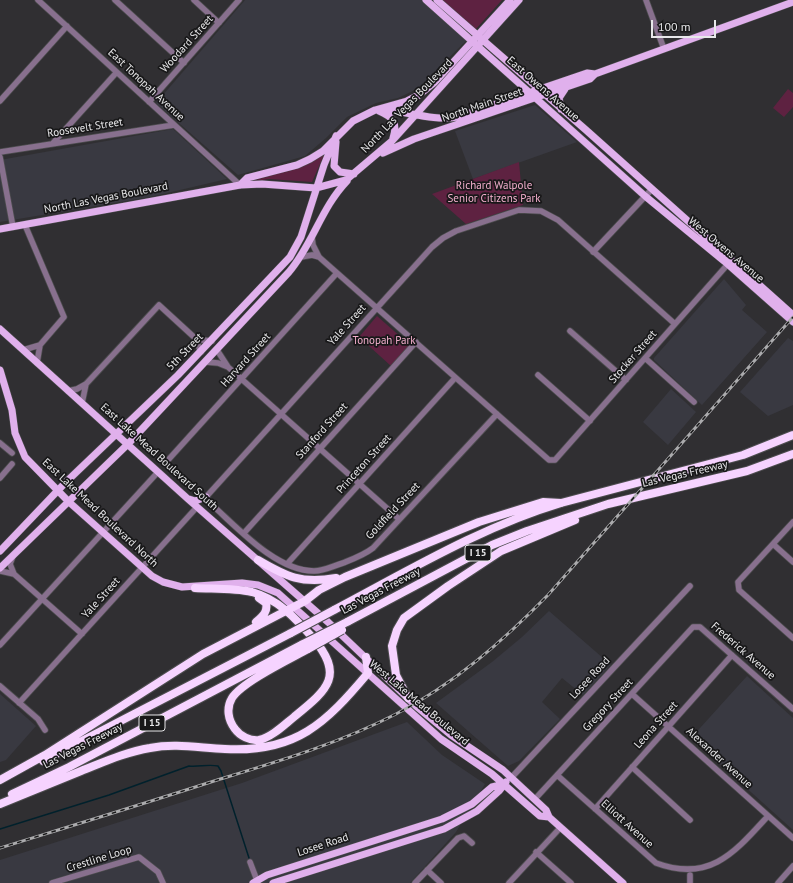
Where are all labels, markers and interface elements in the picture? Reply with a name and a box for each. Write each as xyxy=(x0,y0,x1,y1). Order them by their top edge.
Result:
scale bar xyxy=(653,12,718,38)
street label: Woodard Street xyxy=(158,13,216,75)
text: 100 m xyxy=(658,19,691,34)
street label: East Tonopah Avenue xyxy=(105,46,187,124)
street label: East Owens Avenue xyxy=(504,54,582,124)
street label: North Las Vegas Boulevard xyxy=(359,56,455,156)
street label: North Main Street xyxy=(440,85,524,125)
street label: Roosevelt Street xyxy=(46,115,124,141)
park label: Richard Walpole Senior Citizens Park xyxy=(447,179,541,205)
street label: North Las Vegas Boulevard xyxy=(43,180,169,216)
street label: West Owens Avenue xyxy=(686,215,766,285)
street label: Yale Street xyxy=(325,302,369,348)
street label: Stocker Street xyxy=(606,328,660,386)
street label: Harvard Street xyxy=(218,330,274,390)
street label: 5th Street xyxy=(164,331,206,373)
park label: Tonopah Park xyxy=(352,334,416,348)
street label: Stanford Street xyxy=(293,400,351,462)
street label: East Lake Mead Boulevard South xyxy=(98,401,220,513)
street label: Princeton Street xyxy=(334,432,394,496)
street label: East Lake Mead Boulevard North xyxy=(40,456,160,570)
street label: Las Vegas Freeway xyxy=(641,458,729,490)
street label: Goldfield Street xyxy=(363,480,423,542)
road number: I 15 xyxy=(465,545,491,561)
street label: Las Vegas Freeway xyxy=(339,565,423,617)
street label: Yale Street xyxy=(79,575,123,621)
street label: Frederick Avenue xyxy=(708,620,778,682)
street label: Losee Road xyxy=(567,654,613,702)
street label: West Lake Mead Boulevard xyxy=(367,657,471,749)
street label: Gregory Street xyxy=(580,676,636,734)
street label: Leona Street xyxy=(631,699,681,751)
road number: I 15 xyxy=(139,715,165,731)
street label: Las Vegas Freeway xyxy=(41,720,125,772)
street label: Alexander Avenue xyxy=(683,725,755,791)
street label: Elliott Avenue xyxy=(598,797,656,851)
street label: Losee Road xyxy=(296,831,350,859)
street label: Crestline Loop xyxy=(65,843,133,875)

